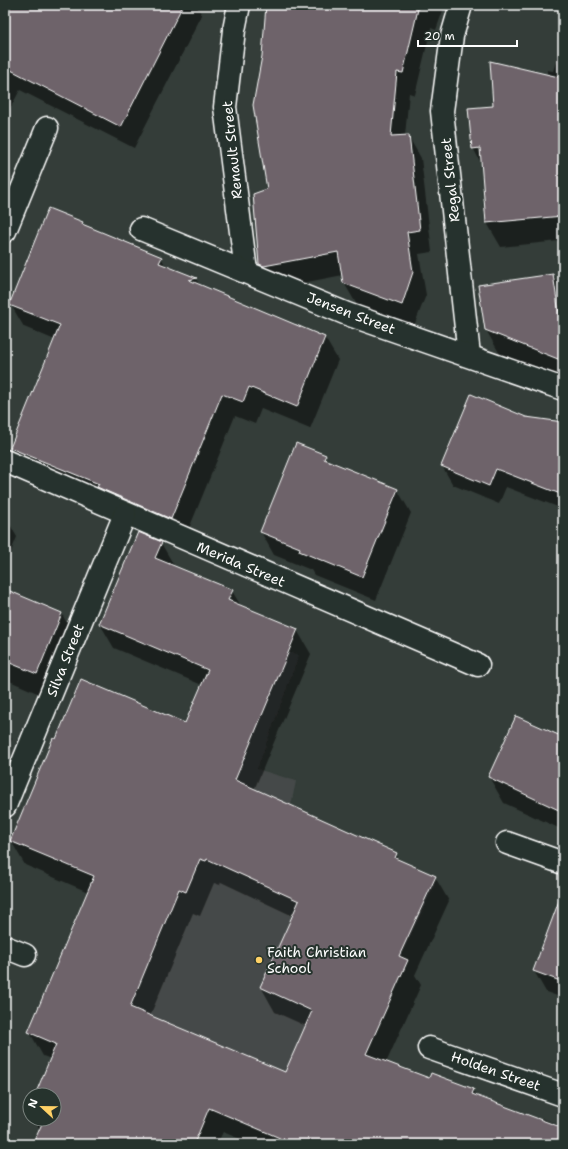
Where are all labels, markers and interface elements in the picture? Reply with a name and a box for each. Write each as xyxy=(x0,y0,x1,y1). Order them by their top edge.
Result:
scale bar xyxy=(418,22,517,48)
text: 20 m xyxy=(424,28,455,44)
street label: Renault Street xyxy=(218,100,246,200)
street label: Regal Street xyxy=(437,137,463,223)
street label: Jensen Street xyxy=(304,288,398,338)
street label: Merida Street xyxy=(194,537,288,591)
street label: Silva Street xyxy=(42,621,88,699)
place label: Faith Christian School xyxy=(267,943,367,977)
marker: Faith Christian School xyxy=(254,955,264,965)
street label: Holden Street xyxy=(449,1047,543,1095)
north arrow xyxy=(22,1087,62,1127)
text: N xyxy=(25,1096,42,1110)

